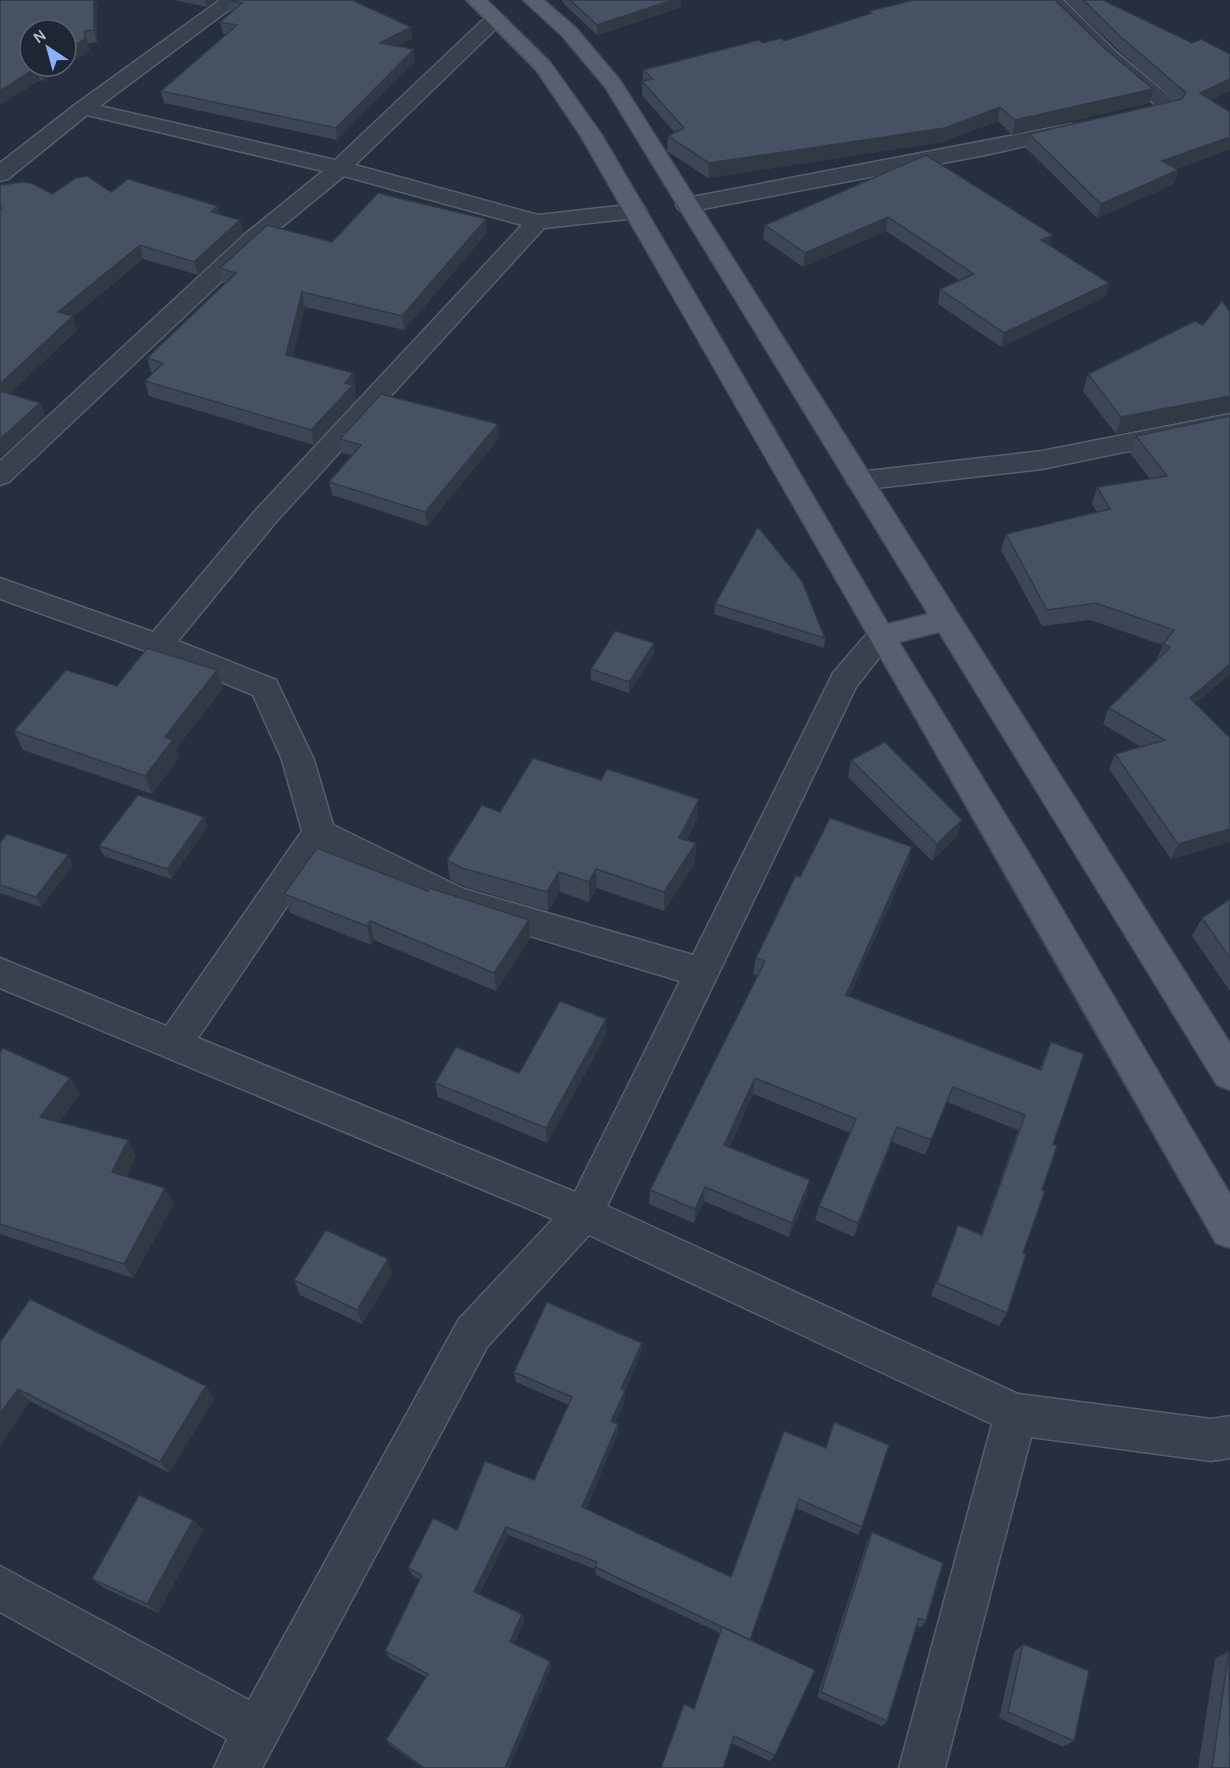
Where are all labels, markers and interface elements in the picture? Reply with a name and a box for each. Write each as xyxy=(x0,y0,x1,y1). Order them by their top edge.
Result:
north arrow xyxy=(18,18,78,78)
text: N xyxy=(29,25,50,47)

